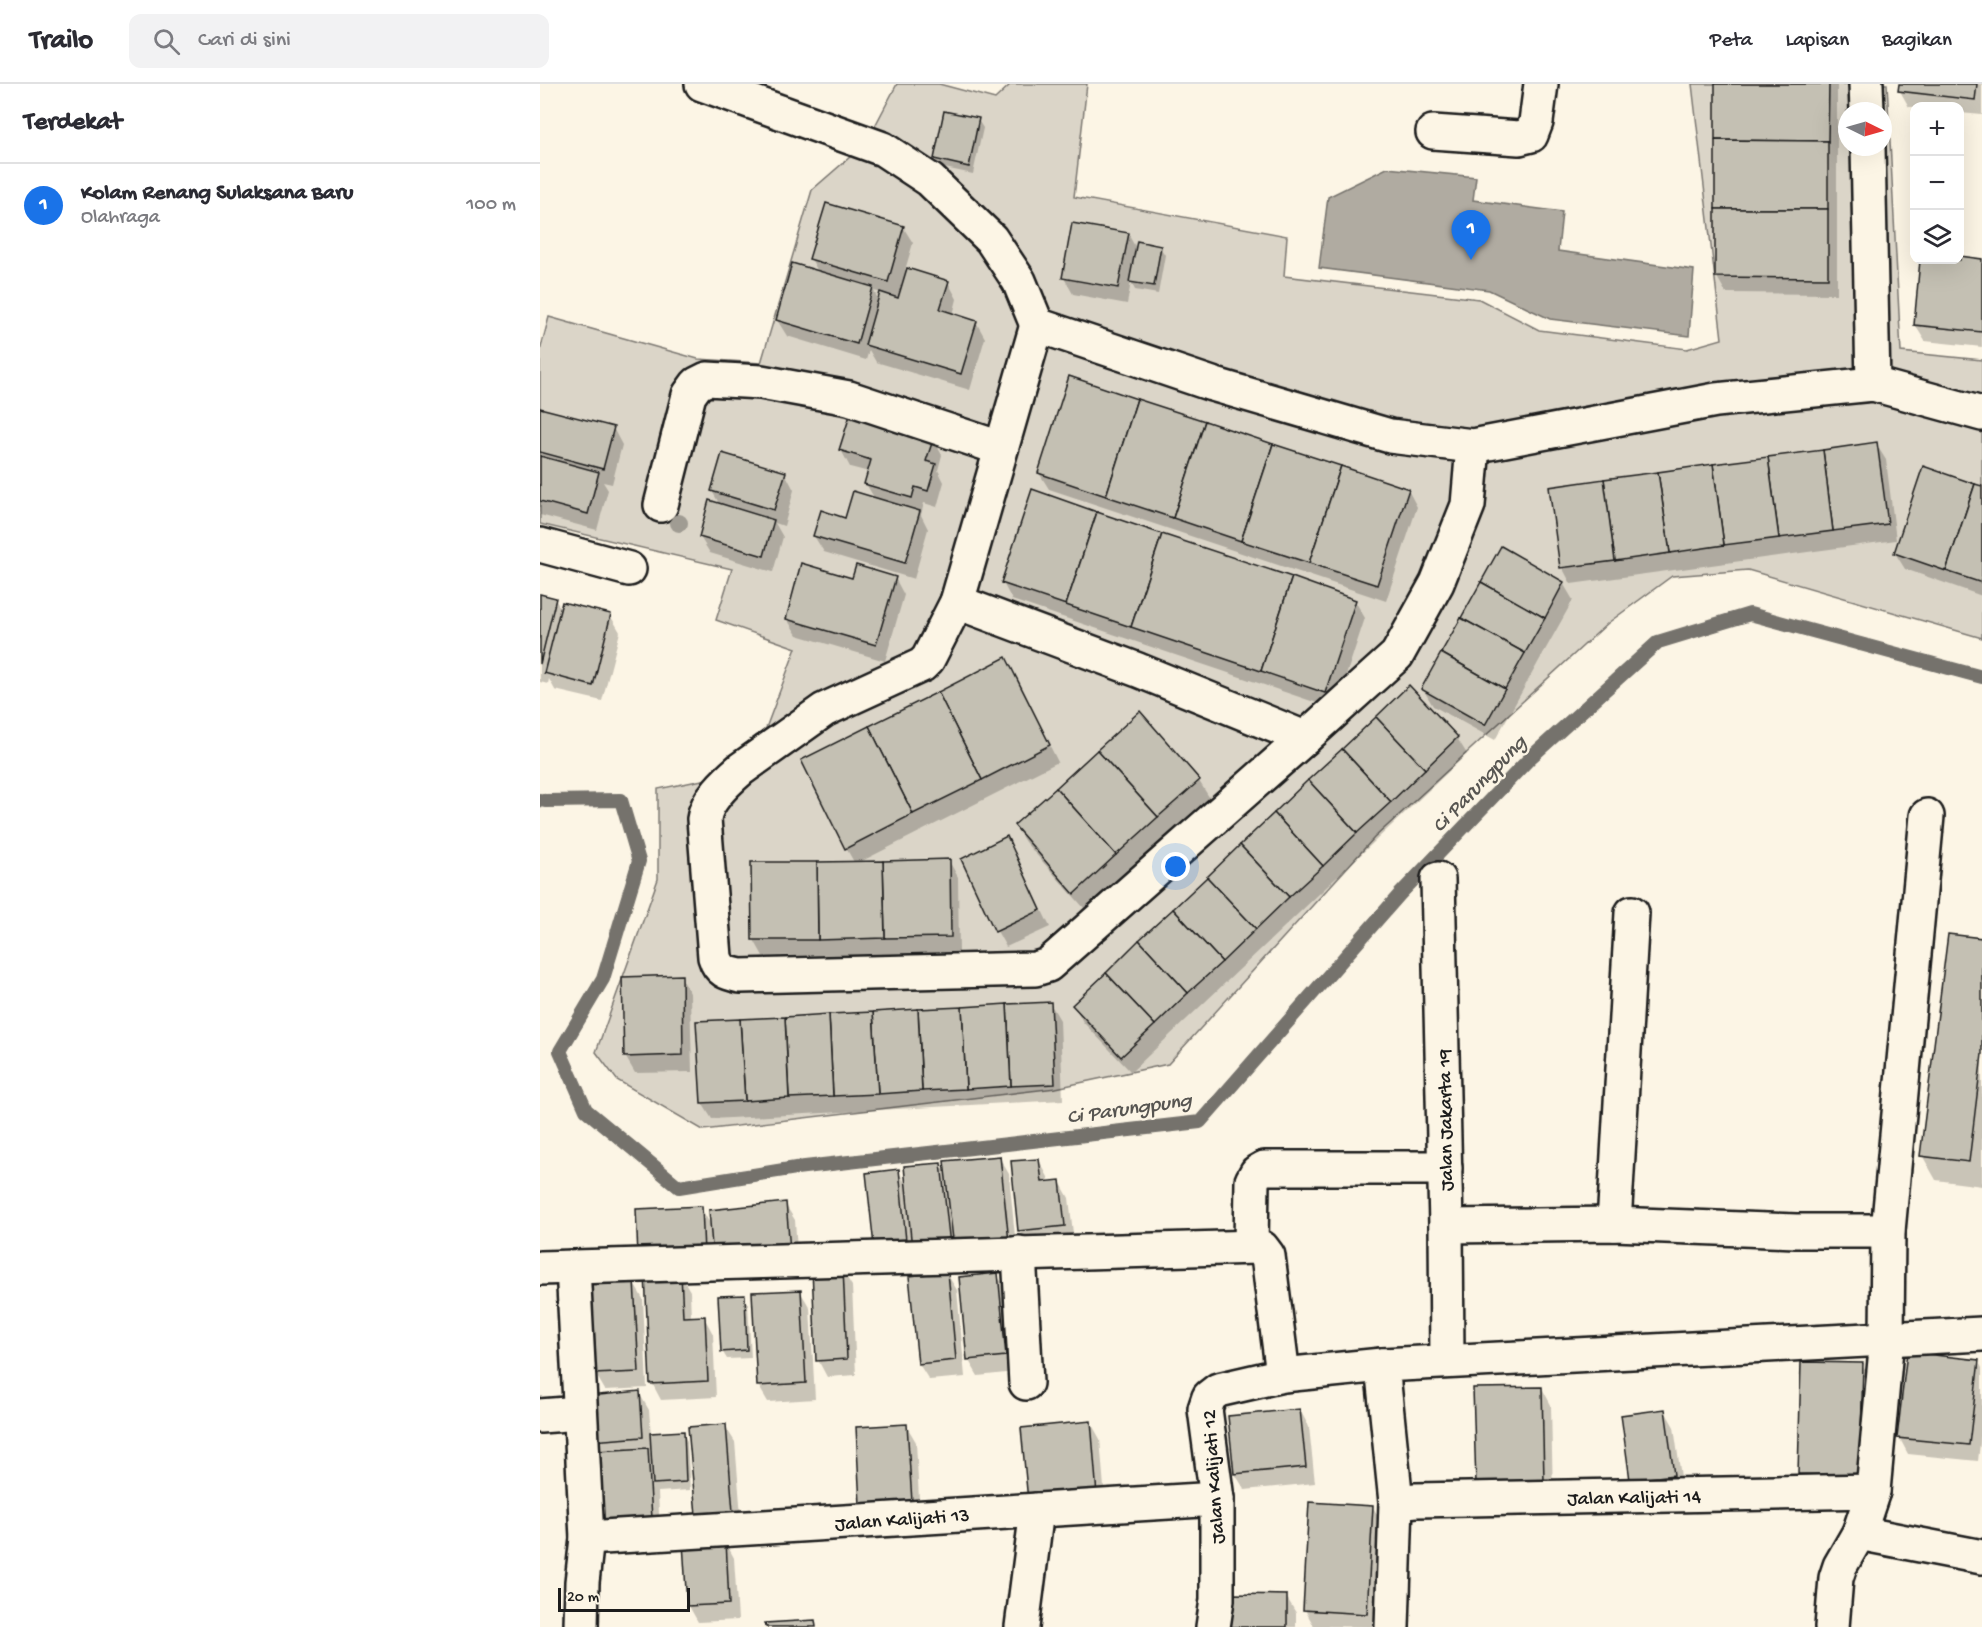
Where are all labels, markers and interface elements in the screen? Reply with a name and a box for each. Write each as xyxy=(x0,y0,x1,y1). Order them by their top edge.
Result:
search box xyxy=(129,14,549,68)
text: Trailo xyxy=(30,25,93,58)
icon: search xyxy=(150,25,183,58)
text: Cari di sini xyxy=(198,28,291,54)
text: Peta xyxy=(1710,29,1753,54)
text: Lapisan xyxy=(1786,29,1849,54)
text: Bagikan xyxy=(1882,29,1952,54)
north arrow xyxy=(1838,102,1892,156)
map controls xyxy=(1910,102,1964,264)
button: + xyxy=(1910,102,1964,156)
text: Terdekat xyxy=(24,108,122,139)
button: − xyxy=(1910,156,1964,210)
text: Kolam Renang Sulaksana Baru xyxy=(81,181,353,207)
text: 1 xyxy=(39,194,48,217)
text: 100 m xyxy=(466,194,516,217)
text: Olahraga xyxy=(81,207,160,230)
pin: 1 xyxy=(1452,210,1490,260)
button: layers xyxy=(1910,210,1964,264)
water label: Ci Parungpung xyxy=(1428,730,1535,839)
your location xyxy=(1161,852,1190,881)
street label: Jalan Jakarta 19 xyxy=(1435,1049,1460,1191)
water label: Ci Parungpung xyxy=(1066,1089,1195,1132)
street label: Jalan Kalijati 12 xyxy=(1199,1409,1232,1545)
street label: Jalan Kalijati 14 xyxy=(1567,1487,1702,1512)
street label: Jalan Kalijati 13 xyxy=(834,1505,970,1538)
scale bar xyxy=(558,1585,690,1612)
text: 20 m xyxy=(567,1589,599,1608)

